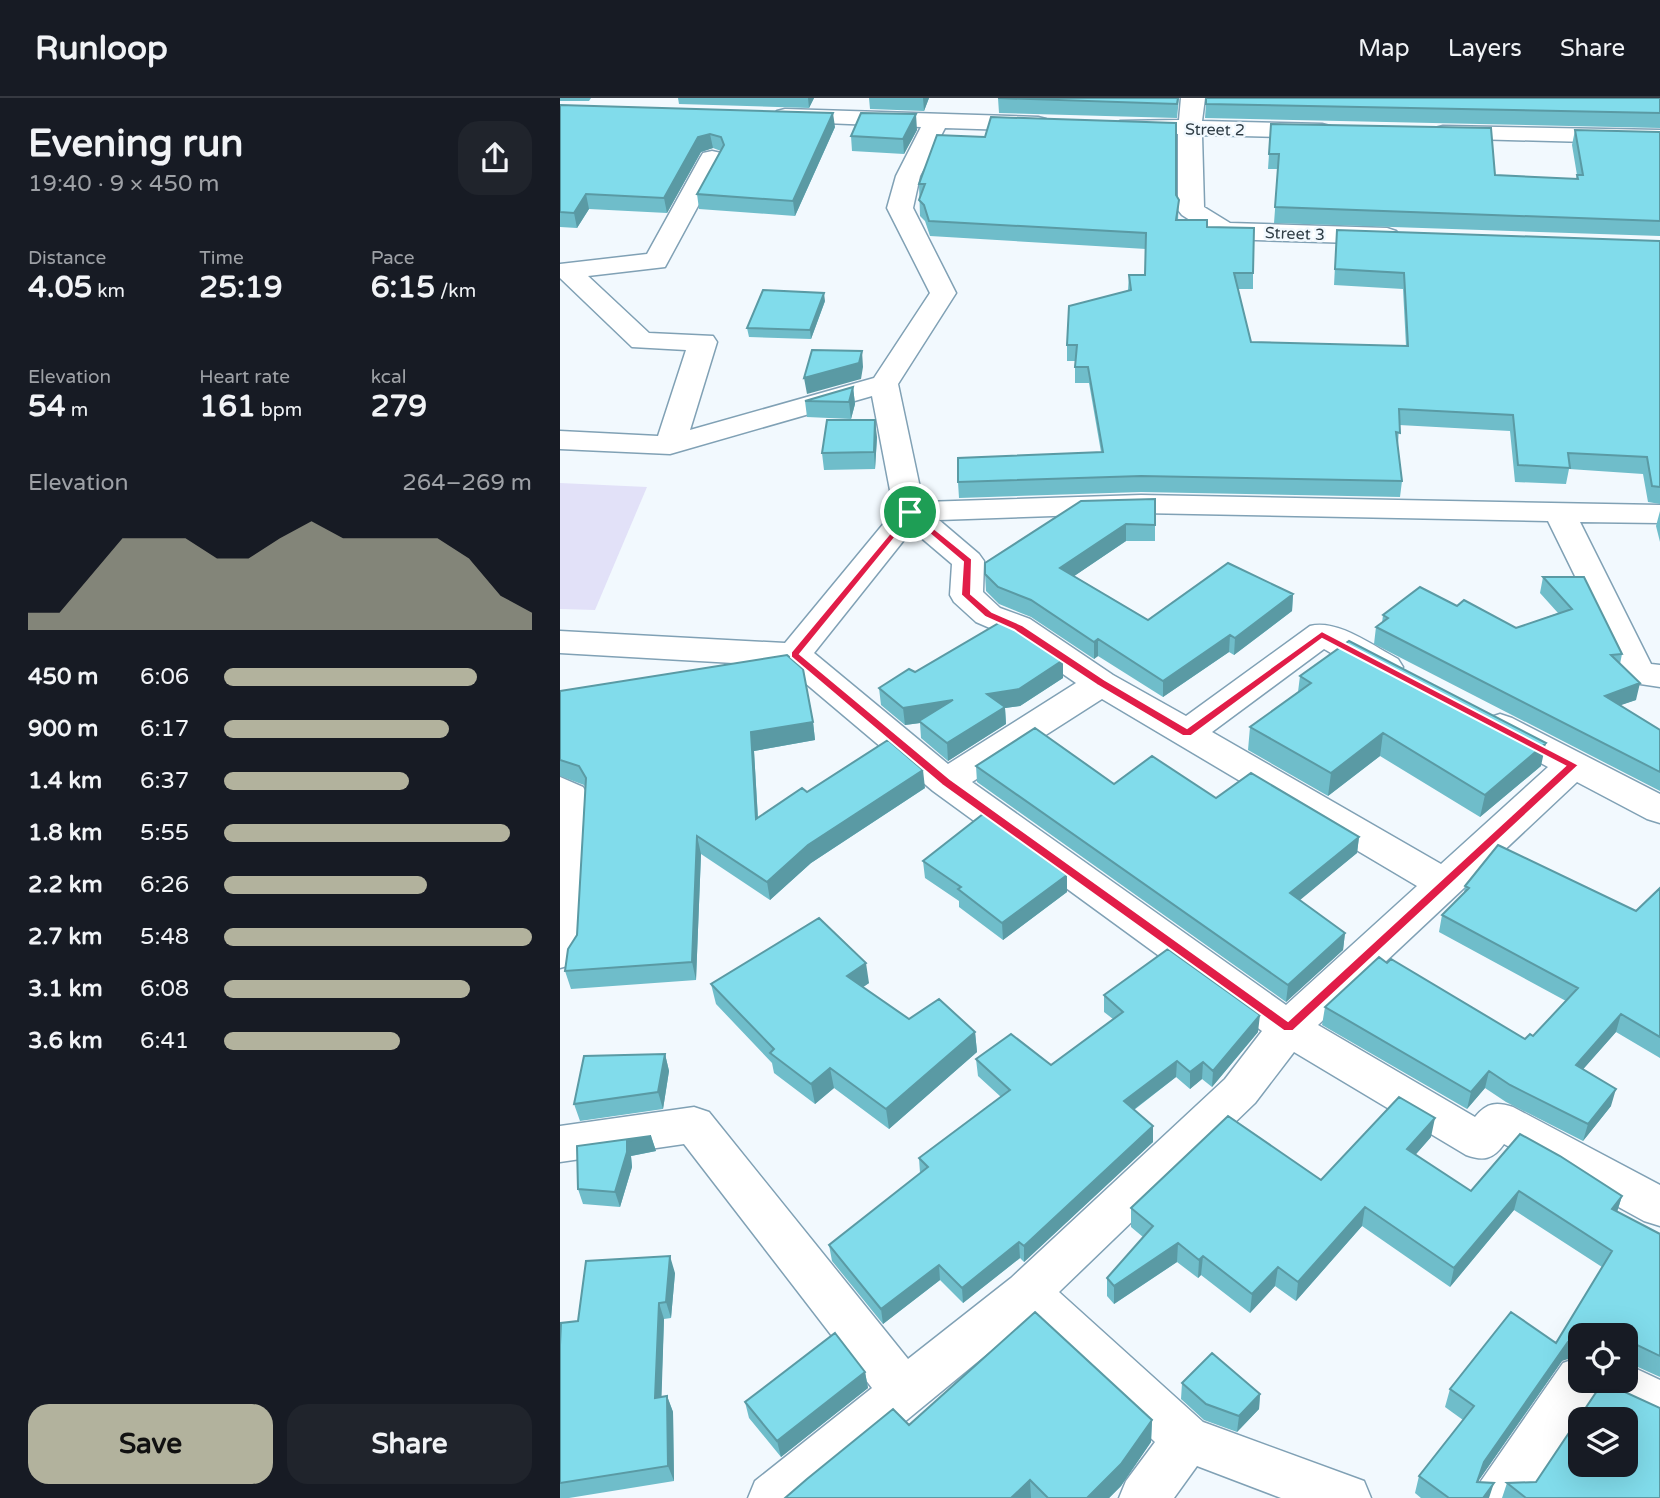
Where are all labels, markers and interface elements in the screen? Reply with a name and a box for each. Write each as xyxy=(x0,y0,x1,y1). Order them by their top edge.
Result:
text: Runloop xyxy=(35,29,168,68)
text: Map xyxy=(1358,34,1410,63)
text: Layers xyxy=(1448,34,1522,63)
text: Share xyxy=(1560,34,1625,63)
street label: Street 2 xyxy=(1185,119,1245,141)
text: Evening run xyxy=(28,121,243,167)
button: share xyxy=(458,121,532,195)
text: 19:40 · 9 × 450 m xyxy=(28,170,219,198)
street label: Street 3 xyxy=(1265,223,1325,245)
text: Distance xyxy=(28,247,106,269)
text: Time xyxy=(199,247,244,269)
text: Pace xyxy=(371,247,414,269)
text: 4.05 xyxy=(28,269,92,306)
text: 25:19 xyxy=(199,269,283,306)
text: 6:15 xyxy=(371,269,435,306)
text: km xyxy=(92,280,125,302)
text: /km xyxy=(435,280,476,302)
text: Elevation xyxy=(28,366,111,388)
text: Heart rate xyxy=(199,366,290,388)
text: kcal xyxy=(371,366,406,388)
text: 54 xyxy=(28,388,66,425)
text: 161 xyxy=(199,388,256,425)
text: 279 xyxy=(371,388,427,425)
text: m xyxy=(66,399,88,421)
text: bpm xyxy=(256,399,302,421)
text: Elevation xyxy=(28,469,129,497)
text: 264–269 m xyxy=(402,469,532,497)
pin xyxy=(880,482,940,542)
icon: arrive xyxy=(891,493,929,531)
text: 450 m xyxy=(28,663,98,691)
text: 6:06 xyxy=(140,663,189,691)
text: 900 m xyxy=(28,715,98,743)
text: 6:17 xyxy=(140,715,189,743)
text: 1.4 km xyxy=(28,767,102,795)
text: 6:37 xyxy=(140,767,189,795)
text: 1.8 km xyxy=(28,819,102,847)
text: 5:55 xyxy=(140,819,189,847)
text: 2.2 km xyxy=(28,871,103,899)
text: 6:26 xyxy=(140,871,189,899)
text: 2.7 km xyxy=(28,923,102,951)
text: 5:48 xyxy=(140,923,189,951)
text: 3.1 km xyxy=(28,975,103,1003)
text: 6:08 xyxy=(140,975,189,1003)
text: 3.6 km xyxy=(28,1027,103,1055)
text: 6:41 xyxy=(140,1027,189,1055)
map controls xyxy=(1568,1323,1638,1477)
button: locate xyxy=(1568,1323,1638,1393)
button: Save xyxy=(28,1404,273,1484)
button: Share xyxy=(287,1404,532,1484)
button: layers xyxy=(1568,1407,1638,1477)

